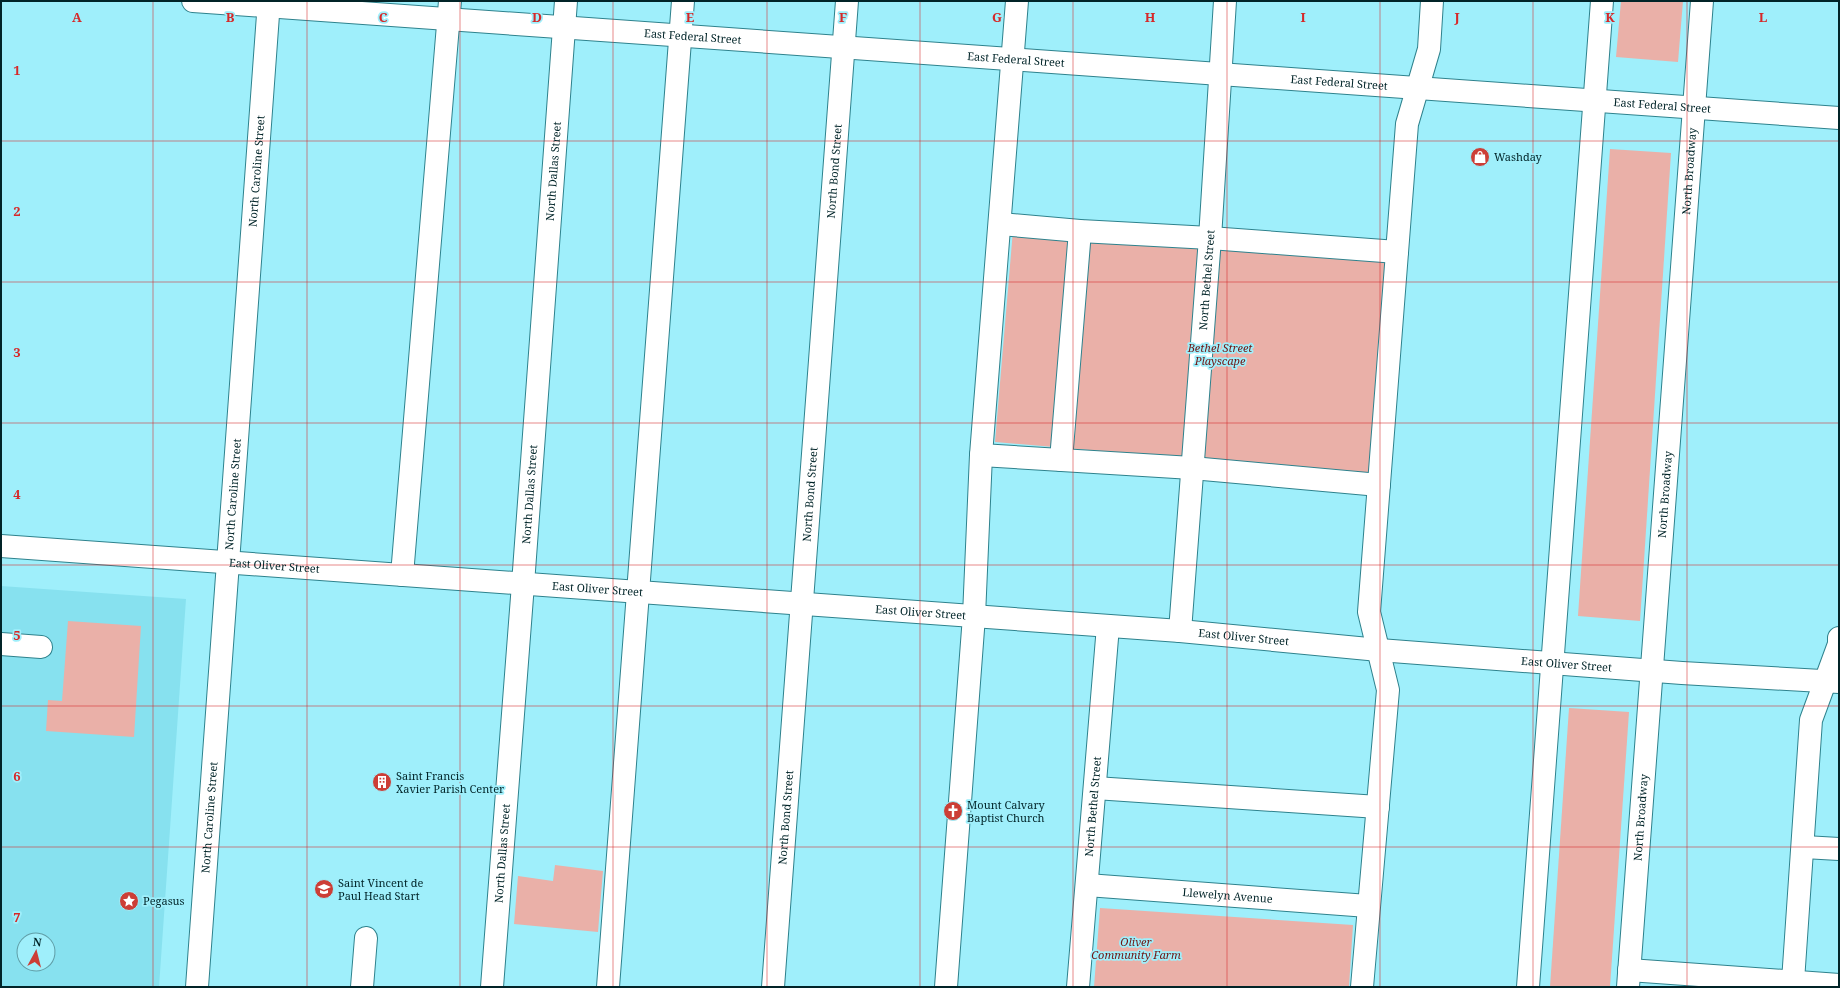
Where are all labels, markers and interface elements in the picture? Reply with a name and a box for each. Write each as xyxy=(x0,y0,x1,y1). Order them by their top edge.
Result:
text: A xyxy=(72,8,82,26)
text: B xyxy=(226,8,235,26)
text: C xyxy=(379,8,388,26)
text: D xyxy=(532,8,542,26)
text: E xyxy=(686,8,695,26)
text: F xyxy=(839,8,847,26)
text: G xyxy=(992,8,1002,26)
text: H xyxy=(1145,8,1156,26)
text: I xyxy=(1300,8,1306,26)
text: J xyxy=(1453,8,1460,26)
text: K xyxy=(1605,8,1615,26)
text: L xyxy=(1759,8,1768,26)
street label: East Federal Street xyxy=(644,25,742,47)
street label: East Federal Street xyxy=(967,48,1065,70)
text: 1 xyxy=(13,61,21,79)
street label: East Federal Street xyxy=(1290,71,1388,93)
street label: East Federal Street xyxy=(1613,94,1712,116)
street label: North Caroline Street xyxy=(245,115,268,227)
street label: North Dallas Street xyxy=(542,121,564,221)
street label: North Bond Street xyxy=(823,123,845,219)
street label: North Broadway xyxy=(1678,126,1700,215)
shop icon: Washday xyxy=(1469,146,1491,168)
place label: Washday xyxy=(1494,149,1543,164)
text: 2 xyxy=(13,202,21,220)
street label: North Bethel Street xyxy=(1195,229,1218,331)
park label: Bethel Street Playscape xyxy=(1187,340,1253,368)
text: 3 xyxy=(13,343,21,361)
street label: North Caroline Street xyxy=(221,438,244,551)
street label: North Dallas Street xyxy=(518,444,540,545)
street label: North Bond Street xyxy=(798,446,821,542)
street label: North Broadway xyxy=(1654,450,1675,538)
text: 4 xyxy=(13,485,21,503)
street label: East Oliver Street xyxy=(228,554,320,576)
street label: East Oliver Street xyxy=(552,578,644,599)
street label: East Oliver Street xyxy=(875,601,967,623)
street label: East Oliver Street xyxy=(1198,625,1290,648)
text: 5 xyxy=(13,626,21,644)
street label: East Oliver Street xyxy=(1521,653,1613,675)
street label: North Bethel Street xyxy=(1081,756,1104,857)
street label: North Caroline Street xyxy=(197,761,220,874)
text: 6 xyxy=(13,767,21,785)
place label: Saint Francis Xavier Parish Center xyxy=(396,768,505,796)
street label: North Bond Street xyxy=(774,770,796,865)
building icon: Saint Francis Xavier Parish Center xyxy=(371,771,393,793)
street label: North Broadway xyxy=(1629,773,1651,861)
place label: Mount Calvary Baptist Church xyxy=(967,797,1046,825)
church icon: Mount Calvary Baptist Church xyxy=(942,800,964,822)
street label: North Dallas Street xyxy=(490,803,513,904)
place label: Saint Vincent de Paul Head Start xyxy=(338,875,423,903)
school or university icon: Saint Vincent de Paul Head Start xyxy=(313,878,335,900)
street label: Llewelyn Avenue xyxy=(1182,884,1273,906)
place icon: Pegasus xyxy=(118,890,140,912)
place label: Pegasus xyxy=(143,893,185,908)
text: 7 xyxy=(13,908,21,926)
north arrow xyxy=(16,932,56,972)
text: N xyxy=(32,934,43,950)
park label: Oliver Community Farm xyxy=(1091,934,1181,962)

